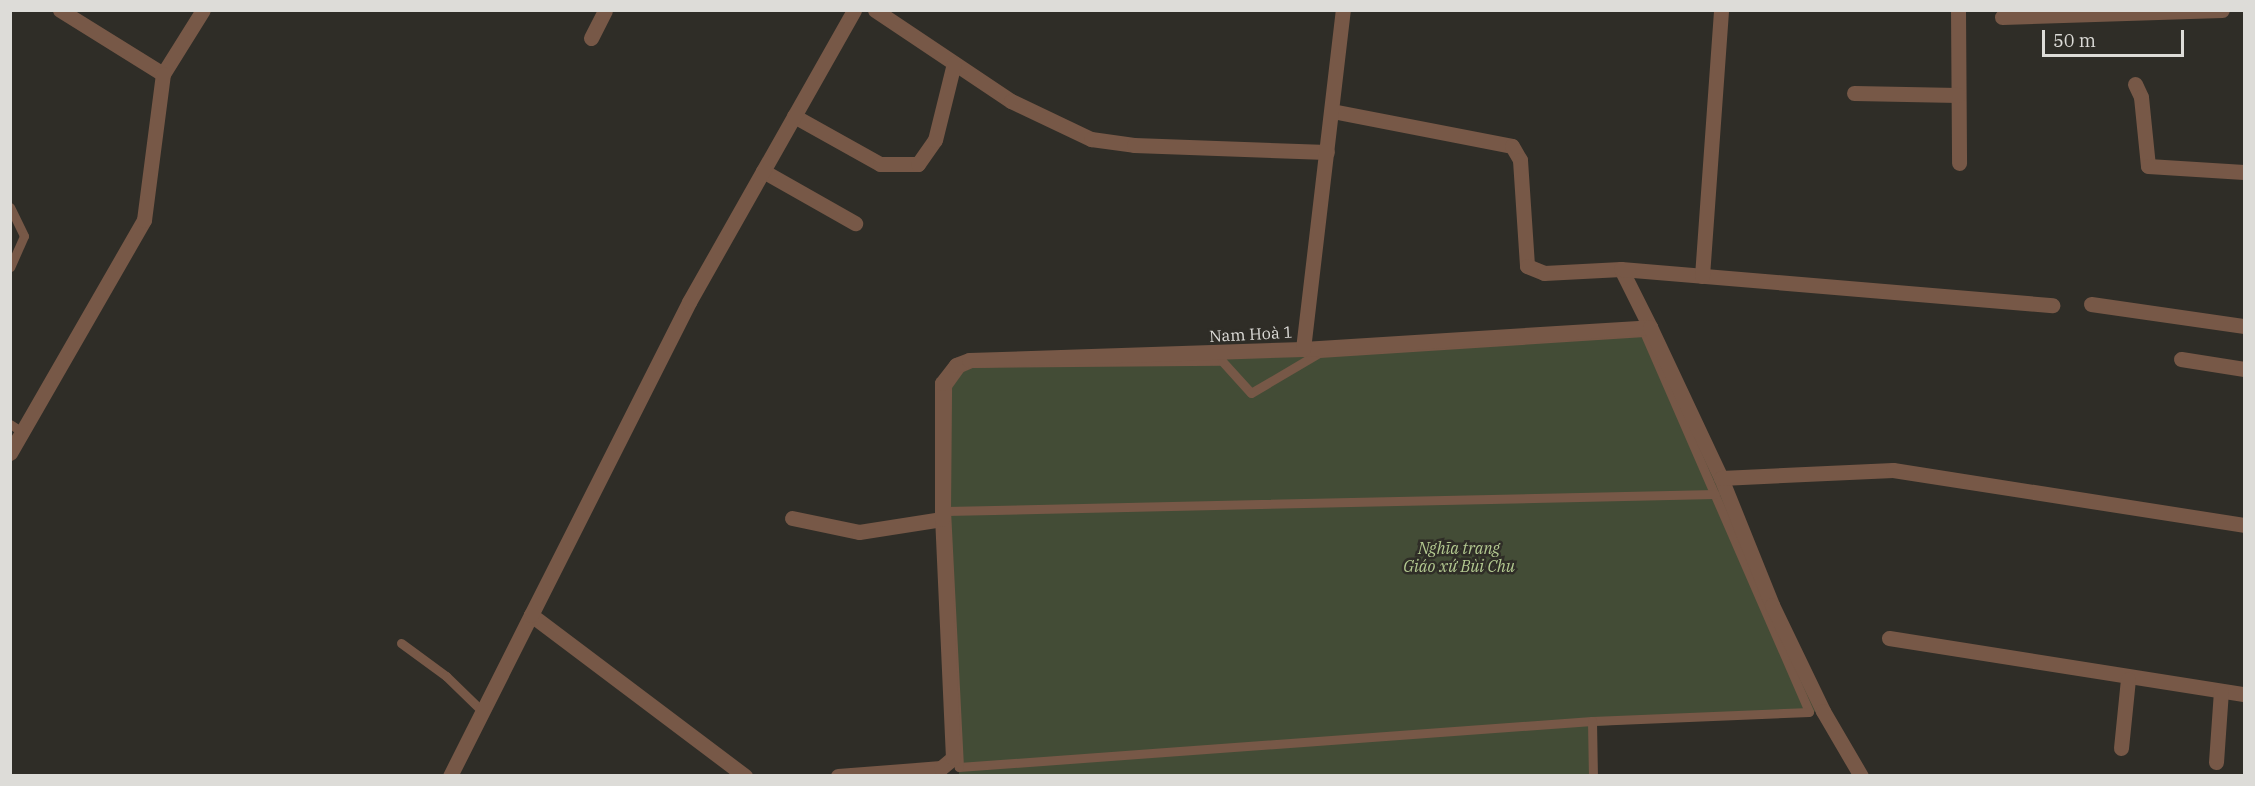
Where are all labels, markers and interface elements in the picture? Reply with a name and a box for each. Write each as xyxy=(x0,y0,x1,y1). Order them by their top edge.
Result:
scale bar xyxy=(2045,18,2188,56)
text: 50 m xyxy=(2053,29,2096,52)
street label: Nam Hoà 1 xyxy=(1209,322,1293,346)
park label: Nghĩa trang Giáo xứ Bùi Chu xyxy=(1403,538,1515,576)

